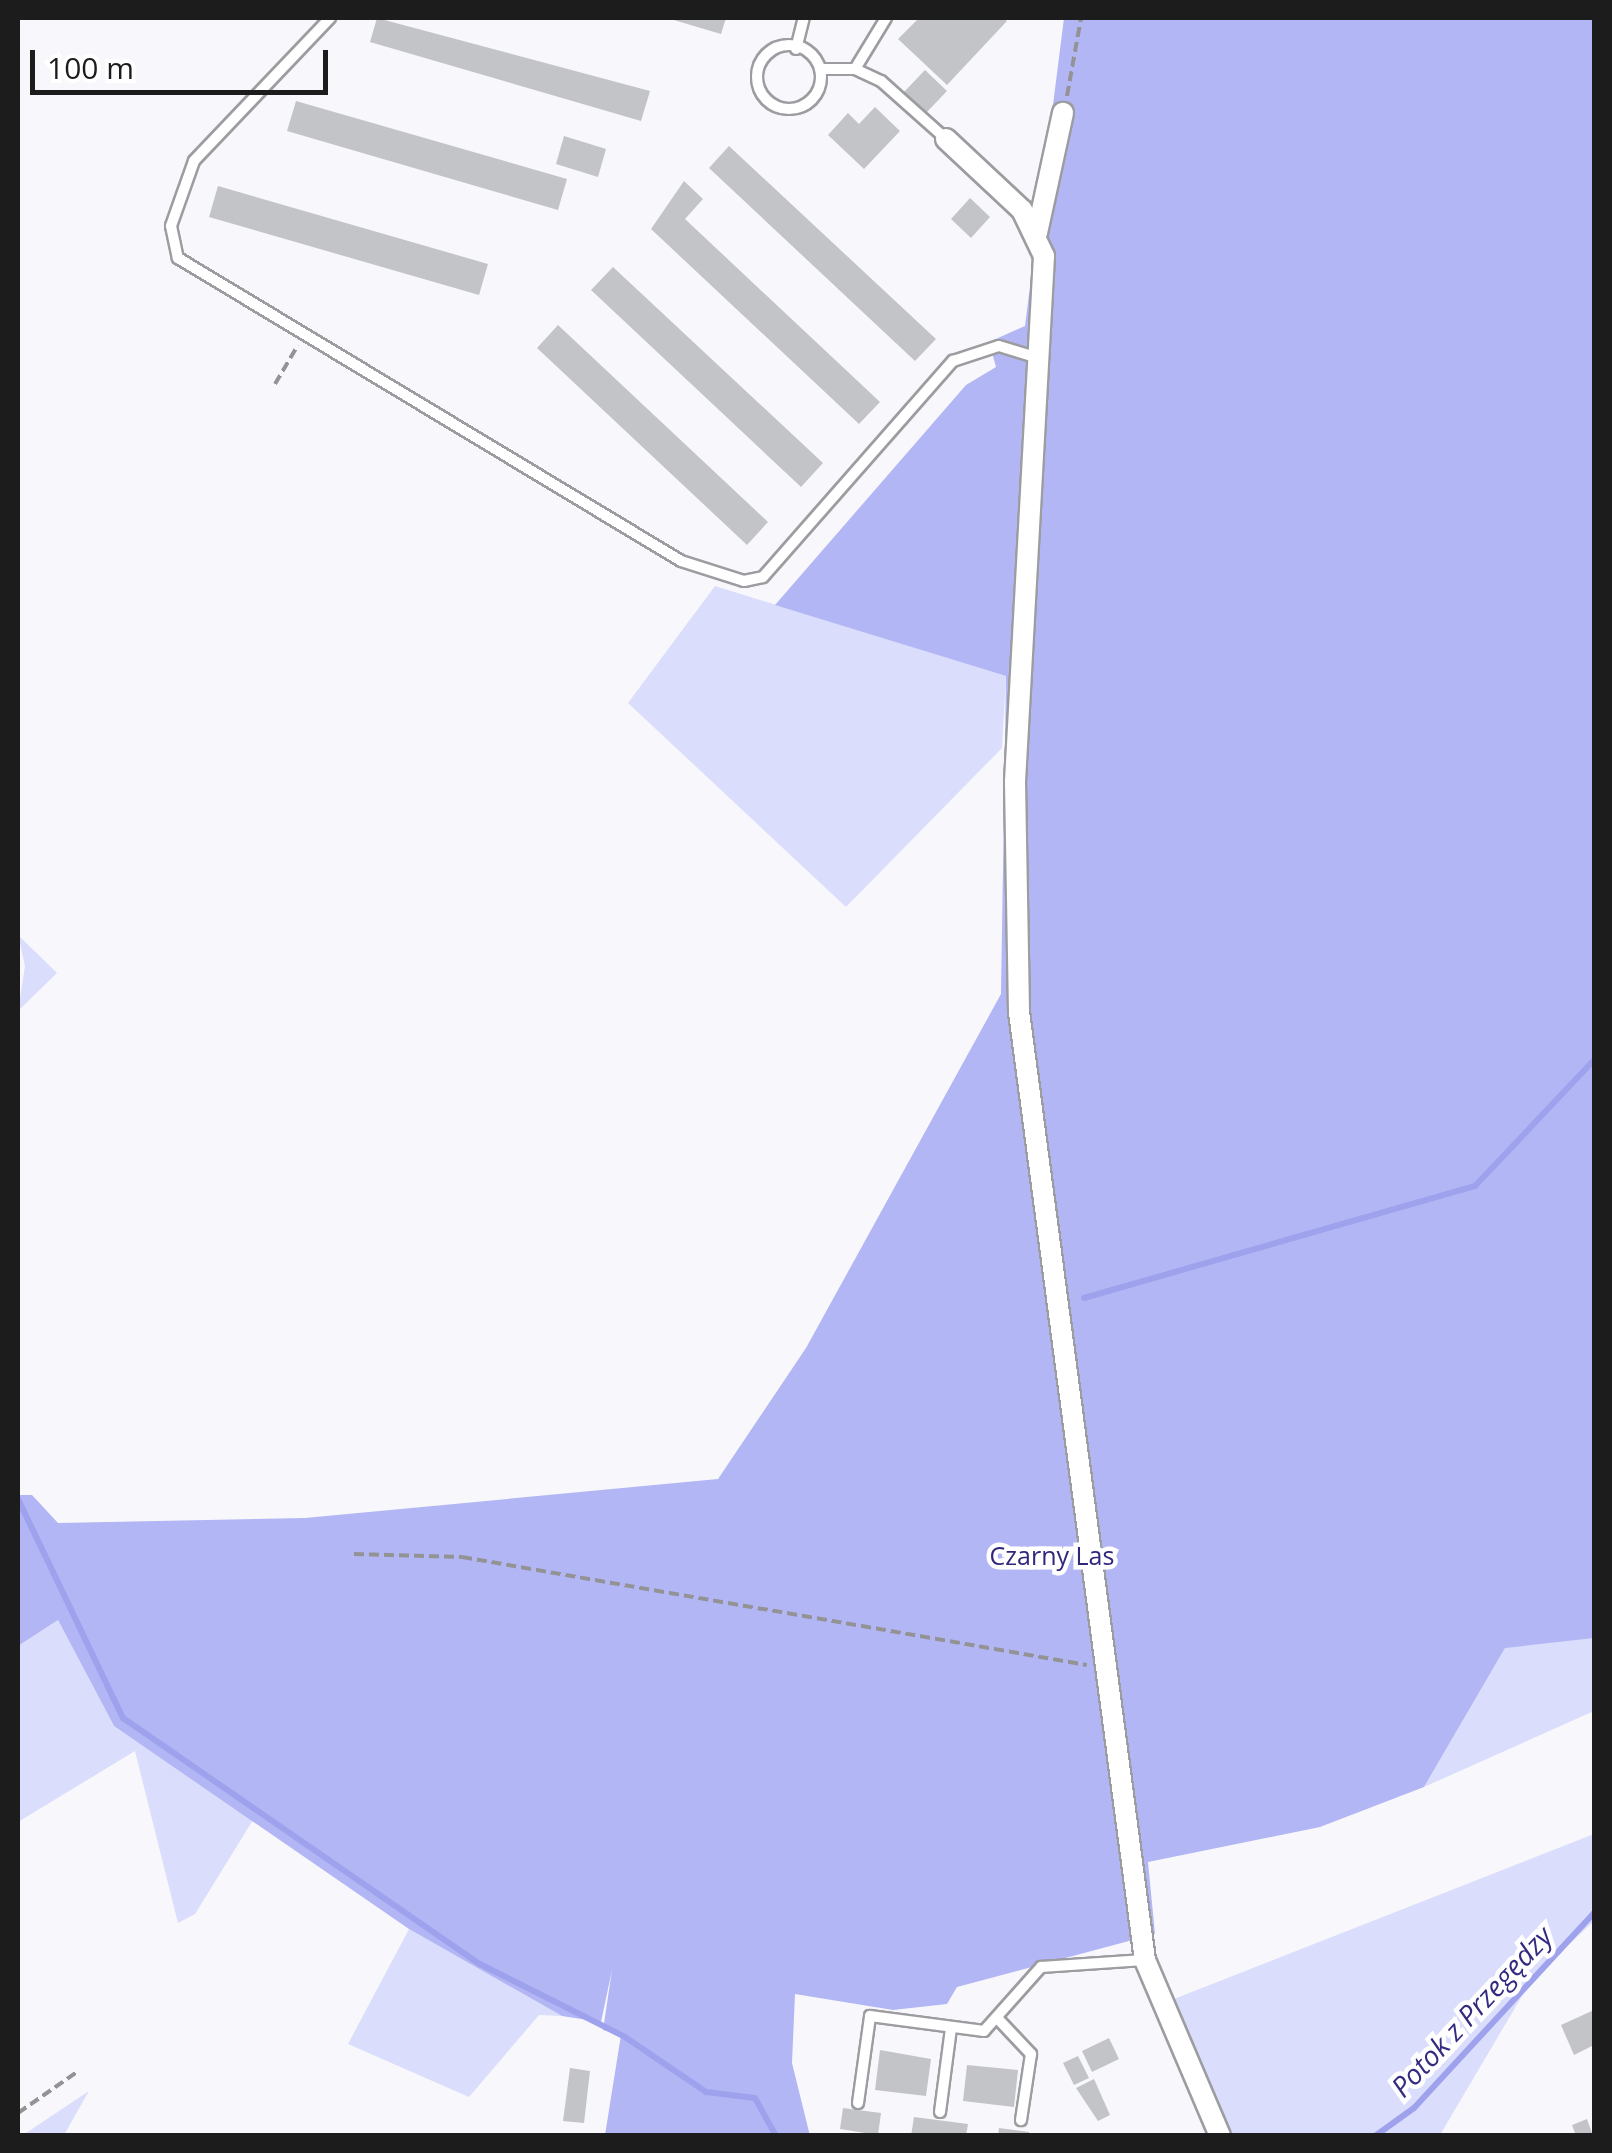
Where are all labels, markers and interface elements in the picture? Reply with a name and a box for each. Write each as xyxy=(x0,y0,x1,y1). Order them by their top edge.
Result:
scale bar xyxy=(35,30,332,92)
text: 100 m xyxy=(47,47,134,88)
park label: Czarny Las xyxy=(990,1540,1114,1570)
water label: Potok z Przegędzy xyxy=(1384,1919,1558,2103)

